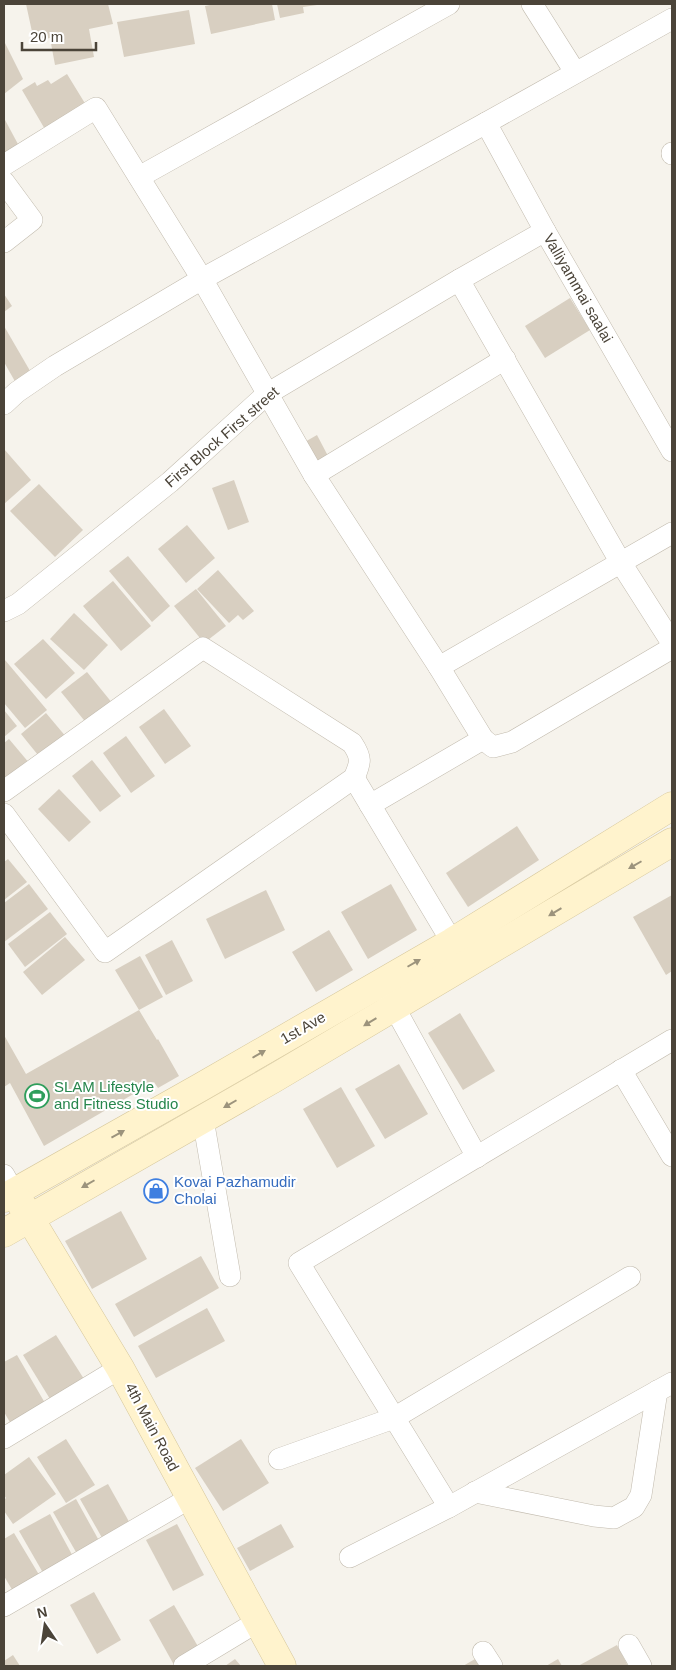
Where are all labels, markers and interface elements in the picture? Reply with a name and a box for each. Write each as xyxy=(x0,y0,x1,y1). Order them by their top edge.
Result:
scale bar xyxy=(22,20,96,52)
text: 20 m xyxy=(30,28,63,45)
street label: Valliyammai saalai xyxy=(540,230,617,345)
street label: First Block First street xyxy=(161,382,283,491)
one-way arrow xyxy=(627,861,642,869)
one-way arrow xyxy=(548,907,561,916)
one-way arrow xyxy=(408,959,421,968)
street label: 1st Ave xyxy=(277,1008,328,1047)
one-way arrow xyxy=(363,1017,376,1026)
one-way arrow xyxy=(252,1049,265,1058)
place label: SLAM Lifestyle and Fitness Studio xyxy=(54,1078,178,1112)
sports icon: SLAM Lifestyle and Fitness Studio xyxy=(24,1083,50,1109)
one-way arrow xyxy=(222,1100,237,1108)
one-way arrow xyxy=(110,1130,125,1138)
place label: Kovai Pazhamudir Cholai xyxy=(174,1173,296,1207)
shop icon: Kovai Pazhamudir Cholai xyxy=(143,1178,169,1204)
one-way arrow xyxy=(82,1180,95,1189)
street label: 4th Main Road xyxy=(122,1380,183,1474)
north arrow xyxy=(20,1600,70,1650)
text: N xyxy=(35,1603,49,1621)

